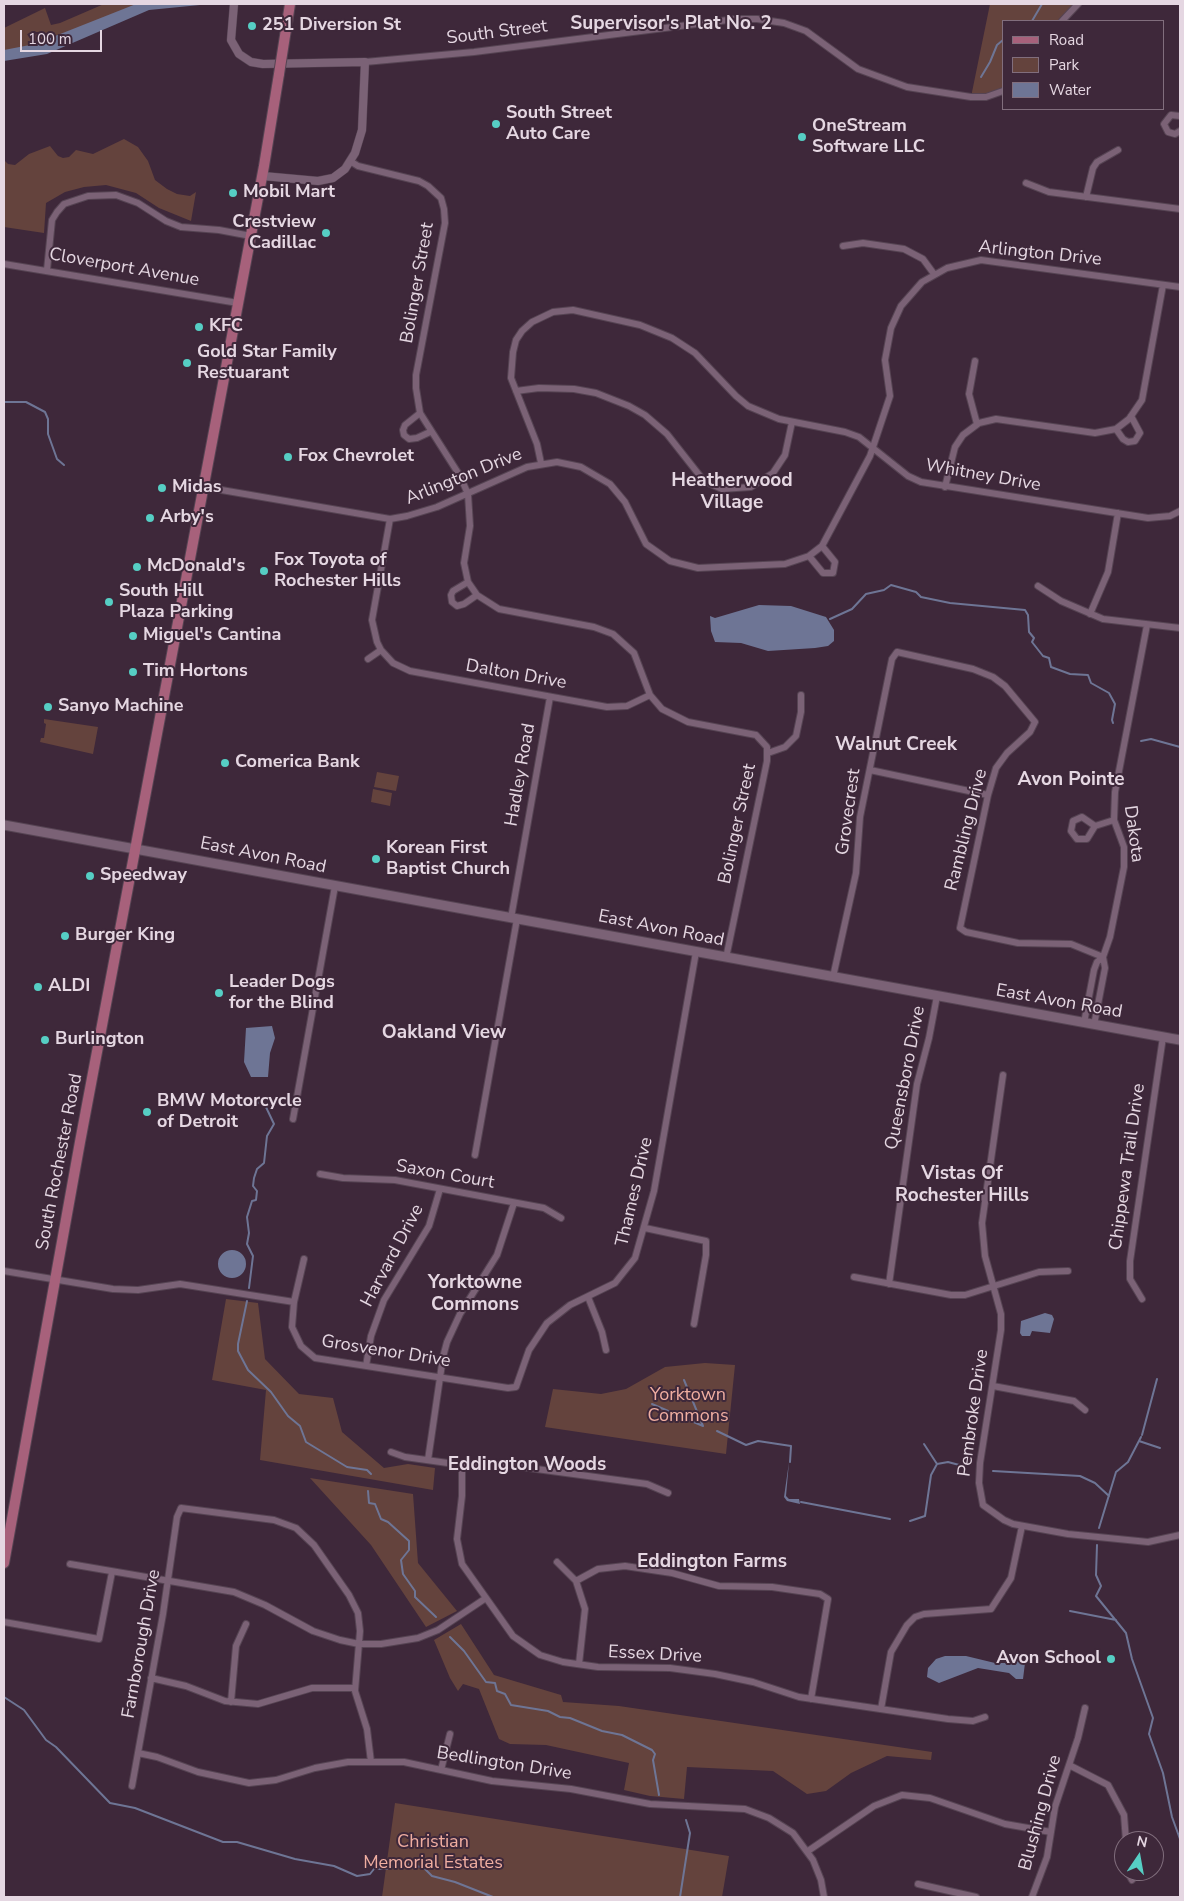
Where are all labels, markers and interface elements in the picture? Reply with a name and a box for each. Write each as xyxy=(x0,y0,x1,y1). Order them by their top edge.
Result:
district label: Supervisor's Plat No. 2 xyxy=(570,13,772,35)
place label: 251 Diversion St xyxy=(262,15,401,37)
street label: South Street xyxy=(445,16,549,50)
scale bar xyxy=(22,20,105,52)
marker: 251 Diversion St xyxy=(246,20,258,32)
legend xyxy=(1002,20,1164,110)
text: 100 m xyxy=(28,29,72,49)
text: Road xyxy=(1049,30,1084,50)
text: Park xyxy=(1049,55,1079,75)
text: Water xyxy=(1049,80,1091,100)
place label: South Street Auto Care xyxy=(506,103,612,146)
place label: OneStream Software LLC xyxy=(812,116,925,158)
marker: South Street Auto Care xyxy=(490,118,502,130)
marker: OneStream Software LLC xyxy=(796,131,808,143)
place label: Mobil Mart xyxy=(243,182,335,204)
marker: Mobil Mart xyxy=(227,187,239,199)
place label: Crestview Cadillac xyxy=(232,212,316,254)
street label: Bolinger Street xyxy=(397,221,439,345)
marker: Crestview Cadillac xyxy=(320,227,332,239)
street label: Arlington Drive xyxy=(977,237,1103,271)
street label: Cloverport Avenue xyxy=(47,244,201,292)
place label: KFC xyxy=(209,316,243,338)
marker: KFC xyxy=(193,321,205,333)
place label: Gold Star Family Restuarant xyxy=(197,342,337,384)
marker: Gold Star Family Restuarant xyxy=(181,357,193,369)
street label: Arlington Drive xyxy=(403,444,525,510)
place label: Fox Chevrolet xyxy=(298,446,414,468)
marker: Fox Chevrolet xyxy=(282,451,294,463)
street label: Whitney Drive xyxy=(924,455,1042,497)
district label: Heatherwood Village xyxy=(671,470,793,514)
place label: Midas xyxy=(172,477,222,499)
marker: Midas xyxy=(156,482,168,494)
place label: Arby's xyxy=(160,507,214,529)
marker: Arby's xyxy=(144,512,156,524)
place label: Fox Toyota of Rochester Hills xyxy=(274,550,401,592)
place label: McDonald's xyxy=(147,556,245,578)
marker: McDonald's xyxy=(131,561,143,573)
marker: Fox Toyota of Rochester Hills xyxy=(258,565,270,577)
place label: South Hill Plaza Parking xyxy=(119,581,233,624)
marker: South Hill Plaza Parking xyxy=(103,596,115,608)
place label: Miguel's Cantina xyxy=(143,625,281,647)
marker: Miguel's Cantina xyxy=(127,630,139,642)
street label: Dalton Drive xyxy=(464,656,568,694)
place label: Tim Hortons xyxy=(143,661,248,683)
marker: Tim Hortons xyxy=(127,666,139,678)
place label: Sanyo Machine xyxy=(58,696,184,718)
marker: Sanyo Machine xyxy=(42,701,54,713)
street label: Hadley Road xyxy=(501,722,541,828)
district label: Walnut Creek xyxy=(835,734,957,756)
place label: Comerica Bank xyxy=(235,752,360,774)
marker: Comerica Bank xyxy=(219,757,231,769)
street label: Bolinger Street xyxy=(715,762,761,886)
street label: Grovecrest xyxy=(832,767,866,857)
street label: Rambling Drive xyxy=(941,767,993,893)
district label: Avon Pointe xyxy=(1018,769,1124,791)
street label: Dakota xyxy=(1118,804,1148,864)
street label: East Avon Road xyxy=(198,833,328,879)
place label: Korean First Baptist Church xyxy=(386,838,510,881)
marker: Korean First Baptist Church xyxy=(370,853,382,865)
place label: Speedway xyxy=(100,865,187,887)
marker: Speedway xyxy=(84,870,96,882)
street label: East Avon Road xyxy=(596,906,726,952)
place label: Burger King xyxy=(75,925,175,947)
marker: Burger King xyxy=(59,930,71,942)
place label: Leader Dogs for the Blind xyxy=(229,972,335,1014)
place label: ALDI xyxy=(48,976,90,998)
street label: East Avon Road xyxy=(994,980,1124,1024)
marker: ALDI xyxy=(32,981,44,993)
marker: Leader Dogs for the Blind xyxy=(213,987,225,999)
street label: Queensboro Drive xyxy=(881,1004,931,1152)
district label: Oakland View xyxy=(382,1022,506,1044)
place label: Burlington xyxy=(55,1029,144,1051)
marker: Burlington xyxy=(39,1034,51,1046)
street label: South Rochester Road xyxy=(32,1072,88,1252)
street label: Chippewa Trail Drive xyxy=(1106,1082,1150,1252)
place label: BMW Motorcycle of Detroit xyxy=(157,1091,302,1134)
marker: BMW Motorcycle of Detroit xyxy=(141,1106,153,1118)
street label: Thames Drive xyxy=(612,1135,658,1249)
street label: Saxon Court xyxy=(394,1156,496,1194)
district label: Vistas Of Rochester Hills xyxy=(895,1163,1029,1207)
street label: Harvard Drive xyxy=(357,1201,429,1311)
district label: Yorktowne Commons xyxy=(428,1272,522,1316)
street label: Grosvenor Drive xyxy=(320,1331,452,1373)
street label: Pembroke Drive xyxy=(954,1348,994,1478)
park label: Yorktown Commons xyxy=(647,1385,729,1428)
district label: Eddington Woods xyxy=(448,1454,606,1476)
district label: Eddington Farms xyxy=(637,1551,787,1573)
street label: Farnborough Drive xyxy=(118,1568,166,1720)
street label: Essex Drive xyxy=(608,1642,702,1668)
place label: Avon School xyxy=(996,1648,1101,1670)
marker: Avon School xyxy=(1105,1653,1117,1665)
street label: Bedlington Drive xyxy=(435,1743,573,1785)
street label: Blushing Drive xyxy=(1015,1753,1067,1873)
north arrow xyxy=(1114,1831,1164,1881)
text: N xyxy=(1135,1831,1149,1852)
park label: Christian Memorial Estates xyxy=(363,1832,503,1875)

